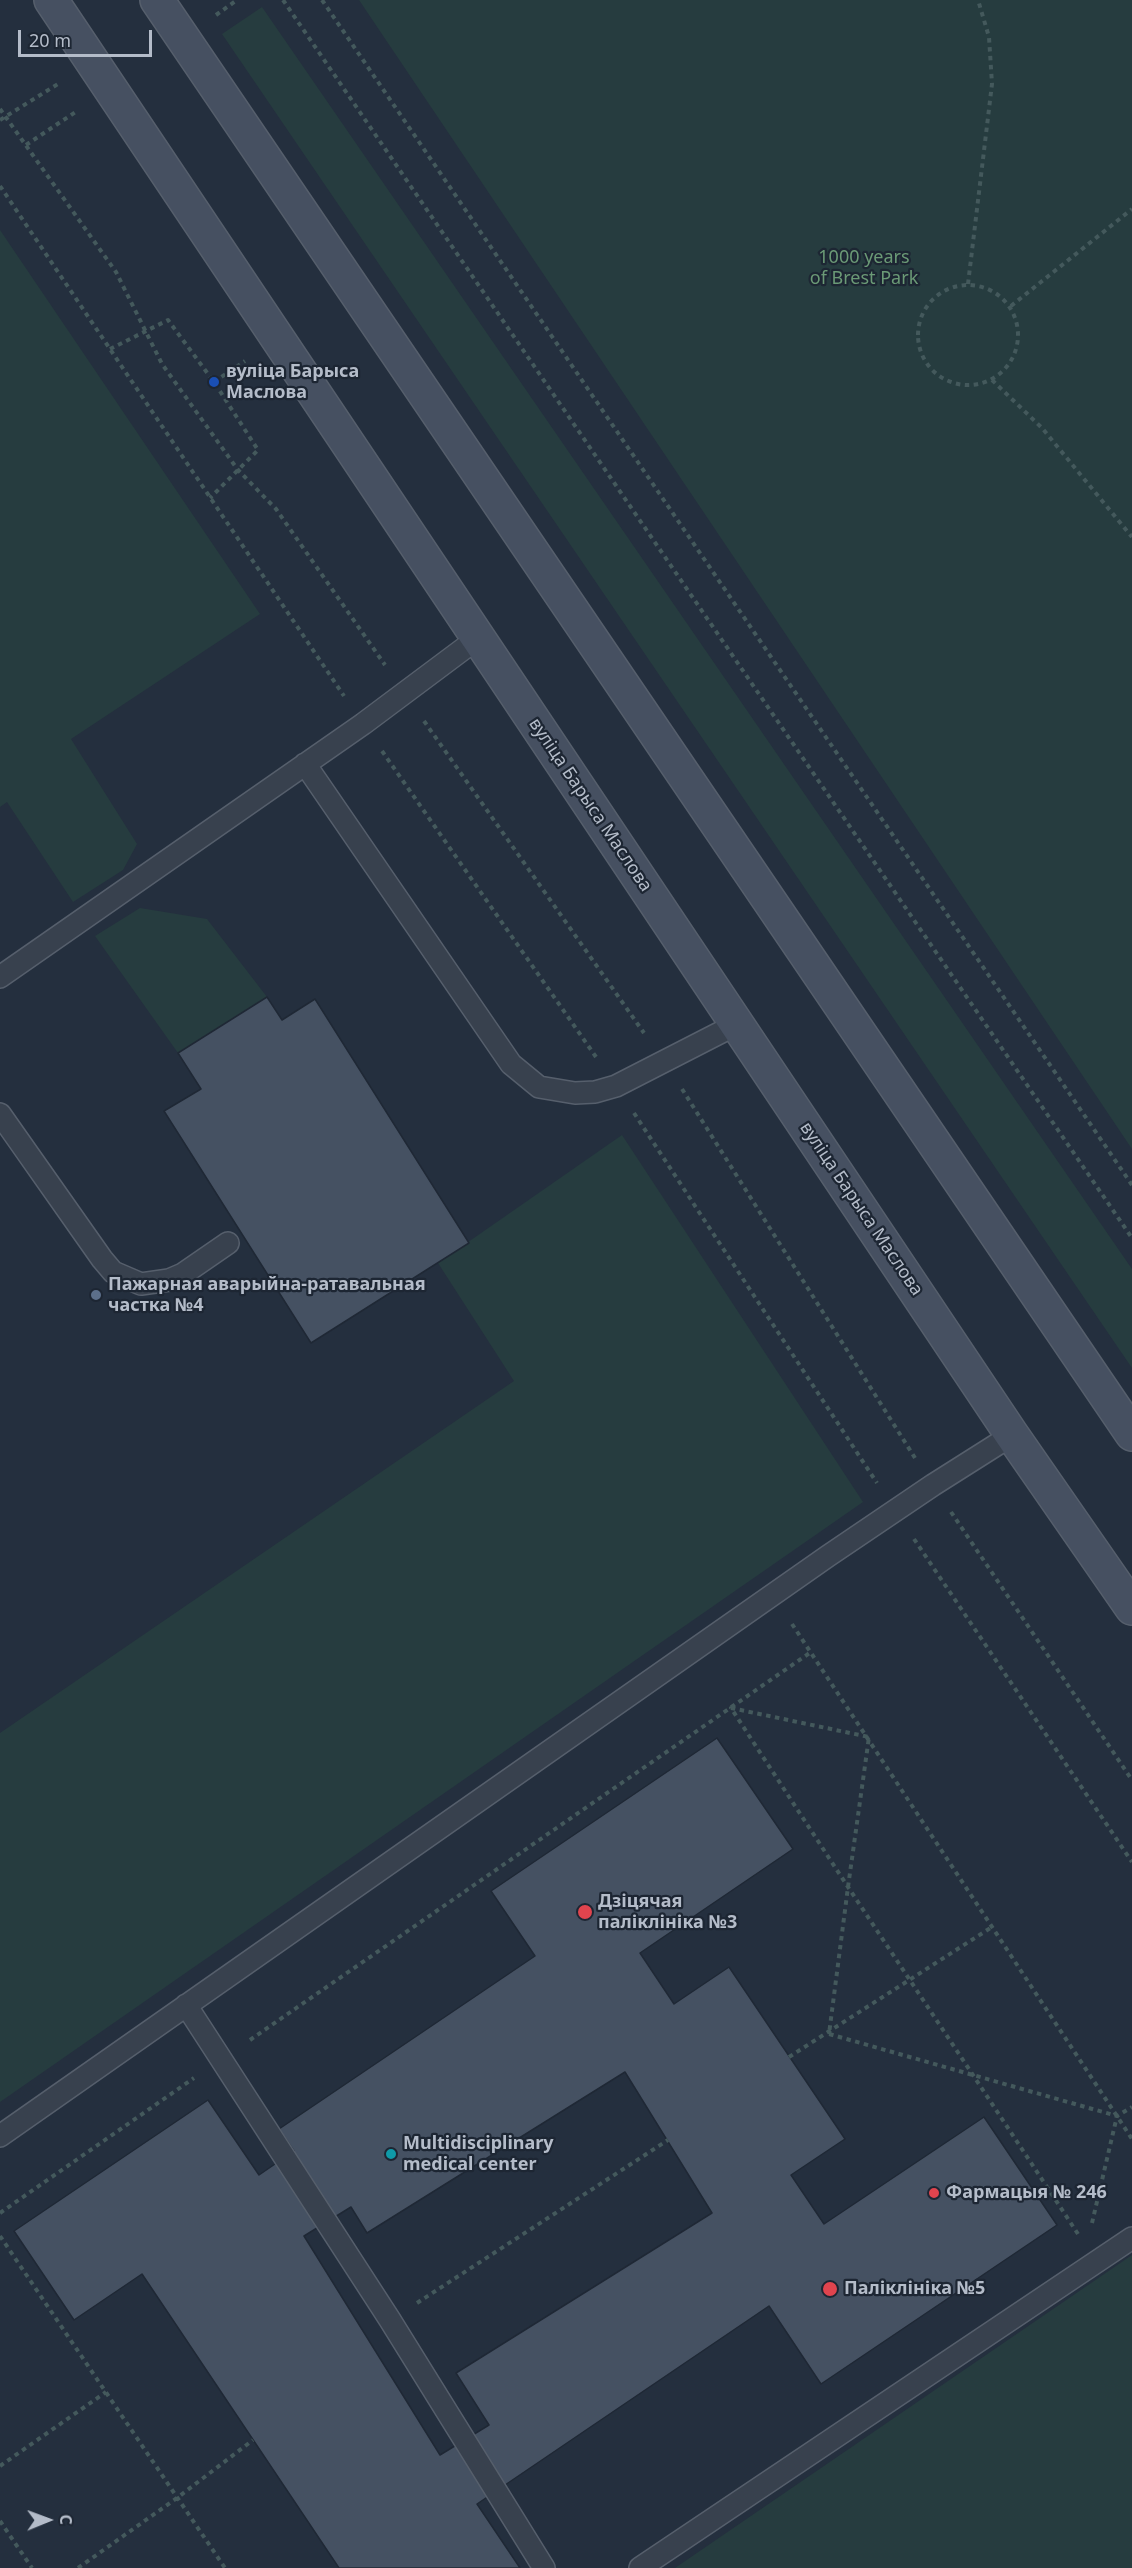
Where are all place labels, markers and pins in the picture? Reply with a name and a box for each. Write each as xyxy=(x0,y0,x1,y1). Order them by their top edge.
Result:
place label: вуліца Барыса Маслова xyxy=(226,361,359,404)
marker: вуліца Барыса Маслова xyxy=(207,375,221,389)
place label: Пажарная аварыйна-ратавальная частка №4 xyxy=(108,1274,426,1316)
marker: Пажарная аварыйна-ратавальная частка №4 xyxy=(89,1288,103,1302)
place label: Дзіцячая паліклініка №3 xyxy=(598,1891,737,1934)
marker: Дзіцячая паліклініка №3 xyxy=(576,1903,594,1921)
place label: Multidisciplinary medical center xyxy=(403,2133,554,2176)
marker: Multidisciplinary medical center xyxy=(384,2147,398,2161)
place label: Фармацыя № 246 xyxy=(946,2182,1107,2204)
marker: Фармацыя № 246 xyxy=(927,2186,941,2200)
place label: Паліклініка №5 xyxy=(844,2278,985,2300)
marker: Паліклініка №5 xyxy=(821,2280,839,2298)

